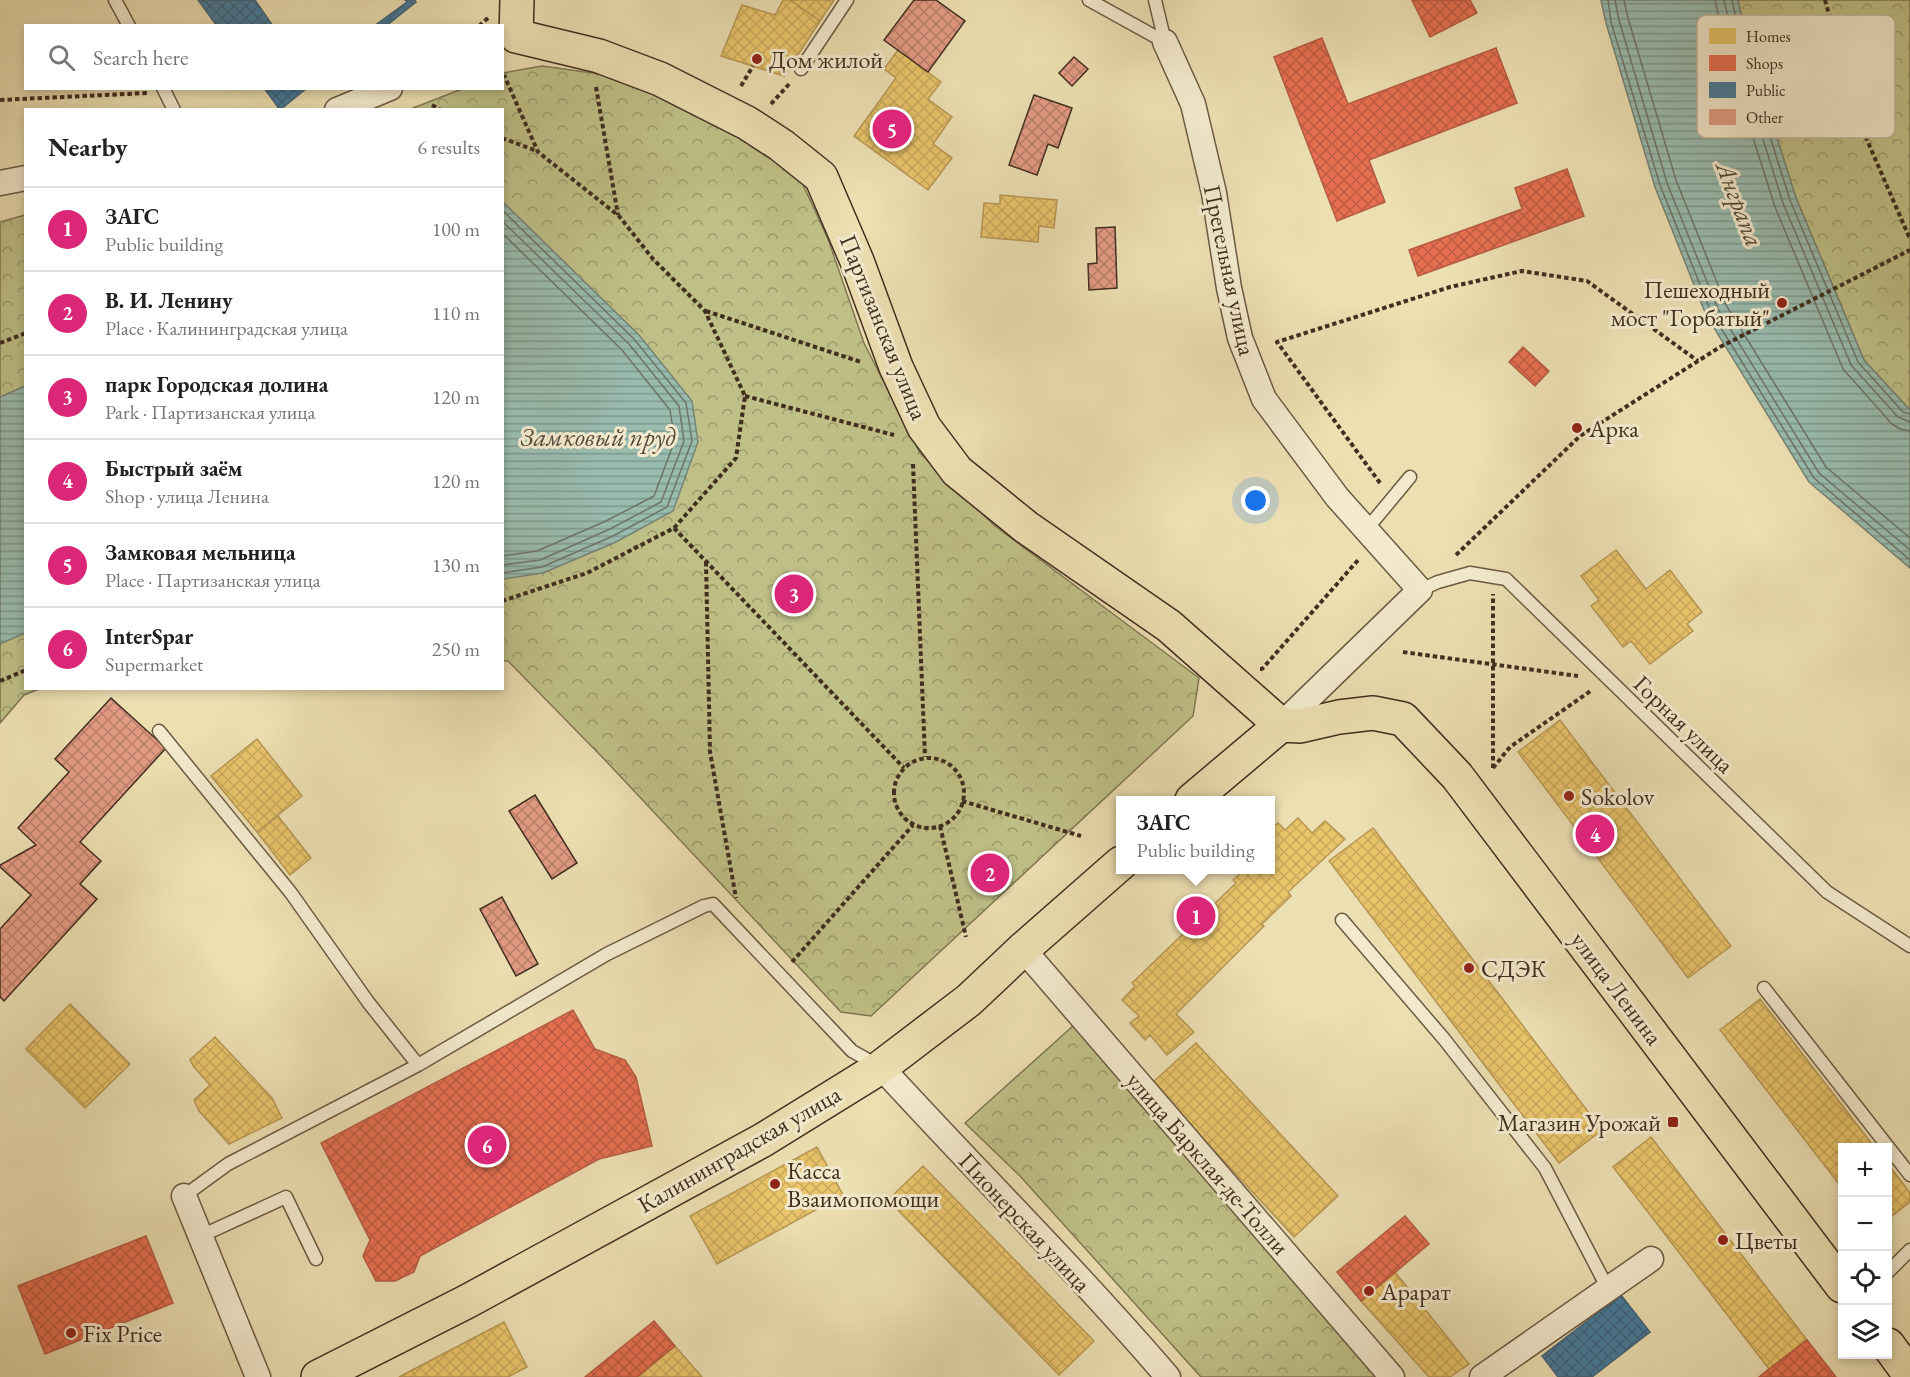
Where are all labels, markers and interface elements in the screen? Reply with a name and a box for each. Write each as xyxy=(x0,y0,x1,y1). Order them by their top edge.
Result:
legend xyxy=(1697,15,1895,138)
search box xyxy=(24,24,504,90)
text: Homes xyxy=(1746,26,1791,47)
icon: search xyxy=(45,41,78,74)
text: Search here xyxy=(93,43,188,72)
place label: Дом жилой xyxy=(769,44,883,75)
marker: Дом жилой xyxy=(750,52,764,66)
text: Shops xyxy=(1746,53,1783,74)
text: Public xyxy=(1746,80,1786,101)
pin: 5 xyxy=(872,106,912,152)
text: Other xyxy=(1746,107,1784,128)
text: Nearby xyxy=(48,130,128,164)
text: 6 results xyxy=(417,134,480,160)
water label: Анграпа xyxy=(1707,155,1772,252)
street label: Прегельная улица xyxy=(1197,182,1263,359)
text: ЗАГС xyxy=(105,202,159,231)
text: 1 xyxy=(62,216,73,242)
text: 100 m xyxy=(432,216,480,242)
street label: Партизанская улица xyxy=(833,230,935,425)
text: Public building xyxy=(105,231,223,257)
place label: Пешеходный мост "Горбатый" xyxy=(1611,274,1770,333)
text: В. И. Ленину xyxy=(105,286,233,315)
marker: Пешеходный мост "Горбатый" xyxy=(1775,296,1789,310)
text: 2 xyxy=(62,300,73,326)
text: 110 m xyxy=(432,300,480,326)
text: Place · Калининградская улица xyxy=(105,315,348,341)
text: парк Городская долина xyxy=(105,370,328,399)
text: 3 xyxy=(62,384,73,410)
text: 120 m xyxy=(432,384,480,410)
text: Park · Партизанская улица xyxy=(105,399,316,425)
place label: Арка xyxy=(1588,413,1639,444)
water label: Замковый пруд xyxy=(520,420,676,454)
marker: Арка xyxy=(1570,421,1584,435)
text: Быстрый заём xyxy=(105,454,243,483)
text: 4 xyxy=(62,468,73,494)
text: 120 m xyxy=(432,468,480,494)
text: Shop · улица Ленина xyxy=(105,483,269,509)
your location xyxy=(1241,486,1270,515)
text: Замковая мельница xyxy=(105,538,296,567)
text: 5 xyxy=(62,552,73,578)
text: 130 m xyxy=(432,552,480,578)
text: Place · Партизанская улица xyxy=(105,567,321,593)
pin: 3 xyxy=(774,572,814,616)
text: InterSpar xyxy=(105,622,193,651)
text: 6 xyxy=(62,636,73,662)
text: 250 m xyxy=(432,636,480,662)
text: Supermarket xyxy=(105,651,203,677)
street label: Горная улица xyxy=(1627,668,1741,780)
place label: Sokolov xyxy=(1581,781,1655,812)
marker: Sokolov xyxy=(1562,789,1576,803)
popup xyxy=(1116,796,1275,874)
text: ЗАГС xyxy=(1136,808,1191,837)
pin: 4 xyxy=(1576,812,1614,856)
text: Public building xyxy=(1136,837,1255,863)
pin: 2 xyxy=(970,850,1010,896)
pin: 1 xyxy=(1176,894,1216,938)
street label: улица Ленина xyxy=(1564,925,1670,1051)
place label: СДЭК xyxy=(1481,953,1547,984)
marker: СДЭК xyxy=(1462,961,1476,975)
street label: улица Барклая-де-Толли xyxy=(1120,1065,1296,1261)
street label: Калининградская улица xyxy=(632,1078,847,1220)
place label: Магазин Урожай xyxy=(1498,1107,1661,1138)
marker: Магазин Урожай xyxy=(1666,1115,1680,1129)
pin: 6 xyxy=(468,1122,506,1168)
map controls xyxy=(1838,1143,1892,1359)
button: + xyxy=(1838,1143,1892,1197)
street label: Пионерская улица xyxy=(952,1145,1098,1299)
place label: Касса Взаимопомощи xyxy=(787,1155,940,1214)
marker: Касса Взаимопомощи xyxy=(768,1177,782,1191)
button: − xyxy=(1838,1197,1892,1251)
place label: Цветы xyxy=(1735,1225,1798,1256)
marker: Цветы xyxy=(1716,1233,1730,1247)
button: locate xyxy=(1838,1251,1892,1305)
place label: Арарат xyxy=(1380,1276,1451,1307)
marker: Арарат xyxy=(1362,1284,1376,1298)
button: layers xyxy=(1838,1305,1892,1359)
place label: Fix Price xyxy=(83,1318,162,1349)
marker: Fix Price xyxy=(64,1326,78,1340)

